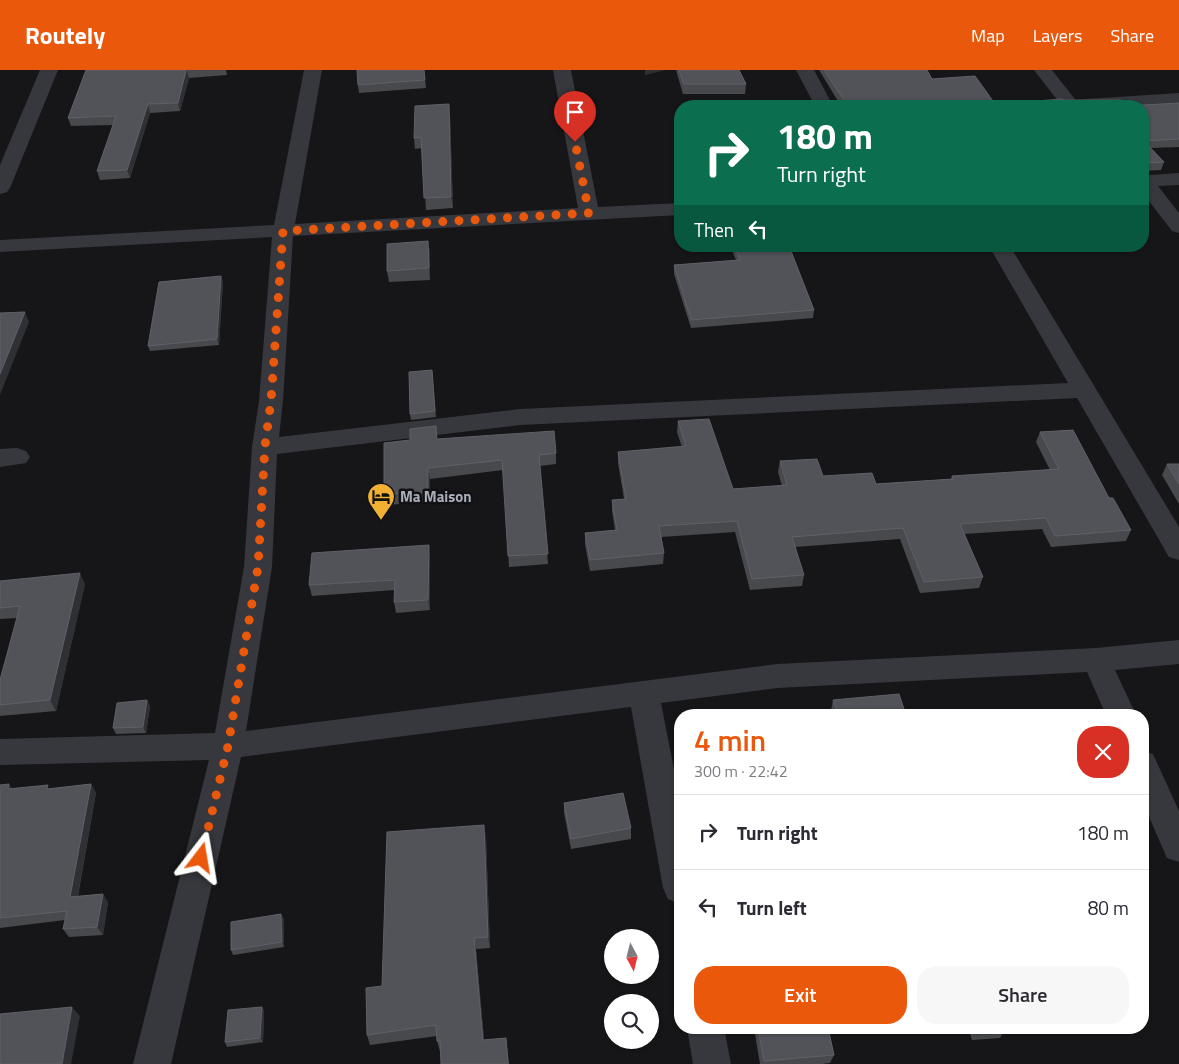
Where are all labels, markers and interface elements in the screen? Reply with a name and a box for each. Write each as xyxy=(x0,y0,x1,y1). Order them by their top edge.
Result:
text: Routely xyxy=(25,17,105,53)
text: Map xyxy=(971,22,1005,49)
text: Layers xyxy=(1033,22,1082,49)
text: Share xyxy=(1110,22,1154,49)
pin xyxy=(554,91,596,142)
icon: arrive xyxy=(561,98,589,126)
text: 180 m xyxy=(777,109,873,163)
icon: right xyxy=(694,120,759,185)
text: Turn right xyxy=(777,157,866,191)
text: Then xyxy=(694,215,734,244)
icon: left xyxy=(744,215,772,243)
hotel icon: Ma Maison xyxy=(366,482,396,521)
place label: Ma Maison xyxy=(400,485,472,508)
text: 4 min xyxy=(694,717,766,763)
button: close xyxy=(1077,726,1129,778)
text: 300 m · 22:42 xyxy=(694,759,788,783)
icon: right xyxy=(694,818,722,846)
text: Turn right xyxy=(737,818,818,847)
text: 180 m xyxy=(1077,818,1129,847)
position arrow xyxy=(174,831,226,883)
icon: left xyxy=(694,893,722,921)
text: Turn left xyxy=(737,893,807,922)
text: 80 m xyxy=(1088,893,1129,922)
north arrow xyxy=(604,929,659,984)
map controls xyxy=(604,929,659,1049)
button: Exit xyxy=(694,966,907,1024)
button: Share xyxy=(917,966,1129,1024)
button: search xyxy=(604,994,659,1049)

